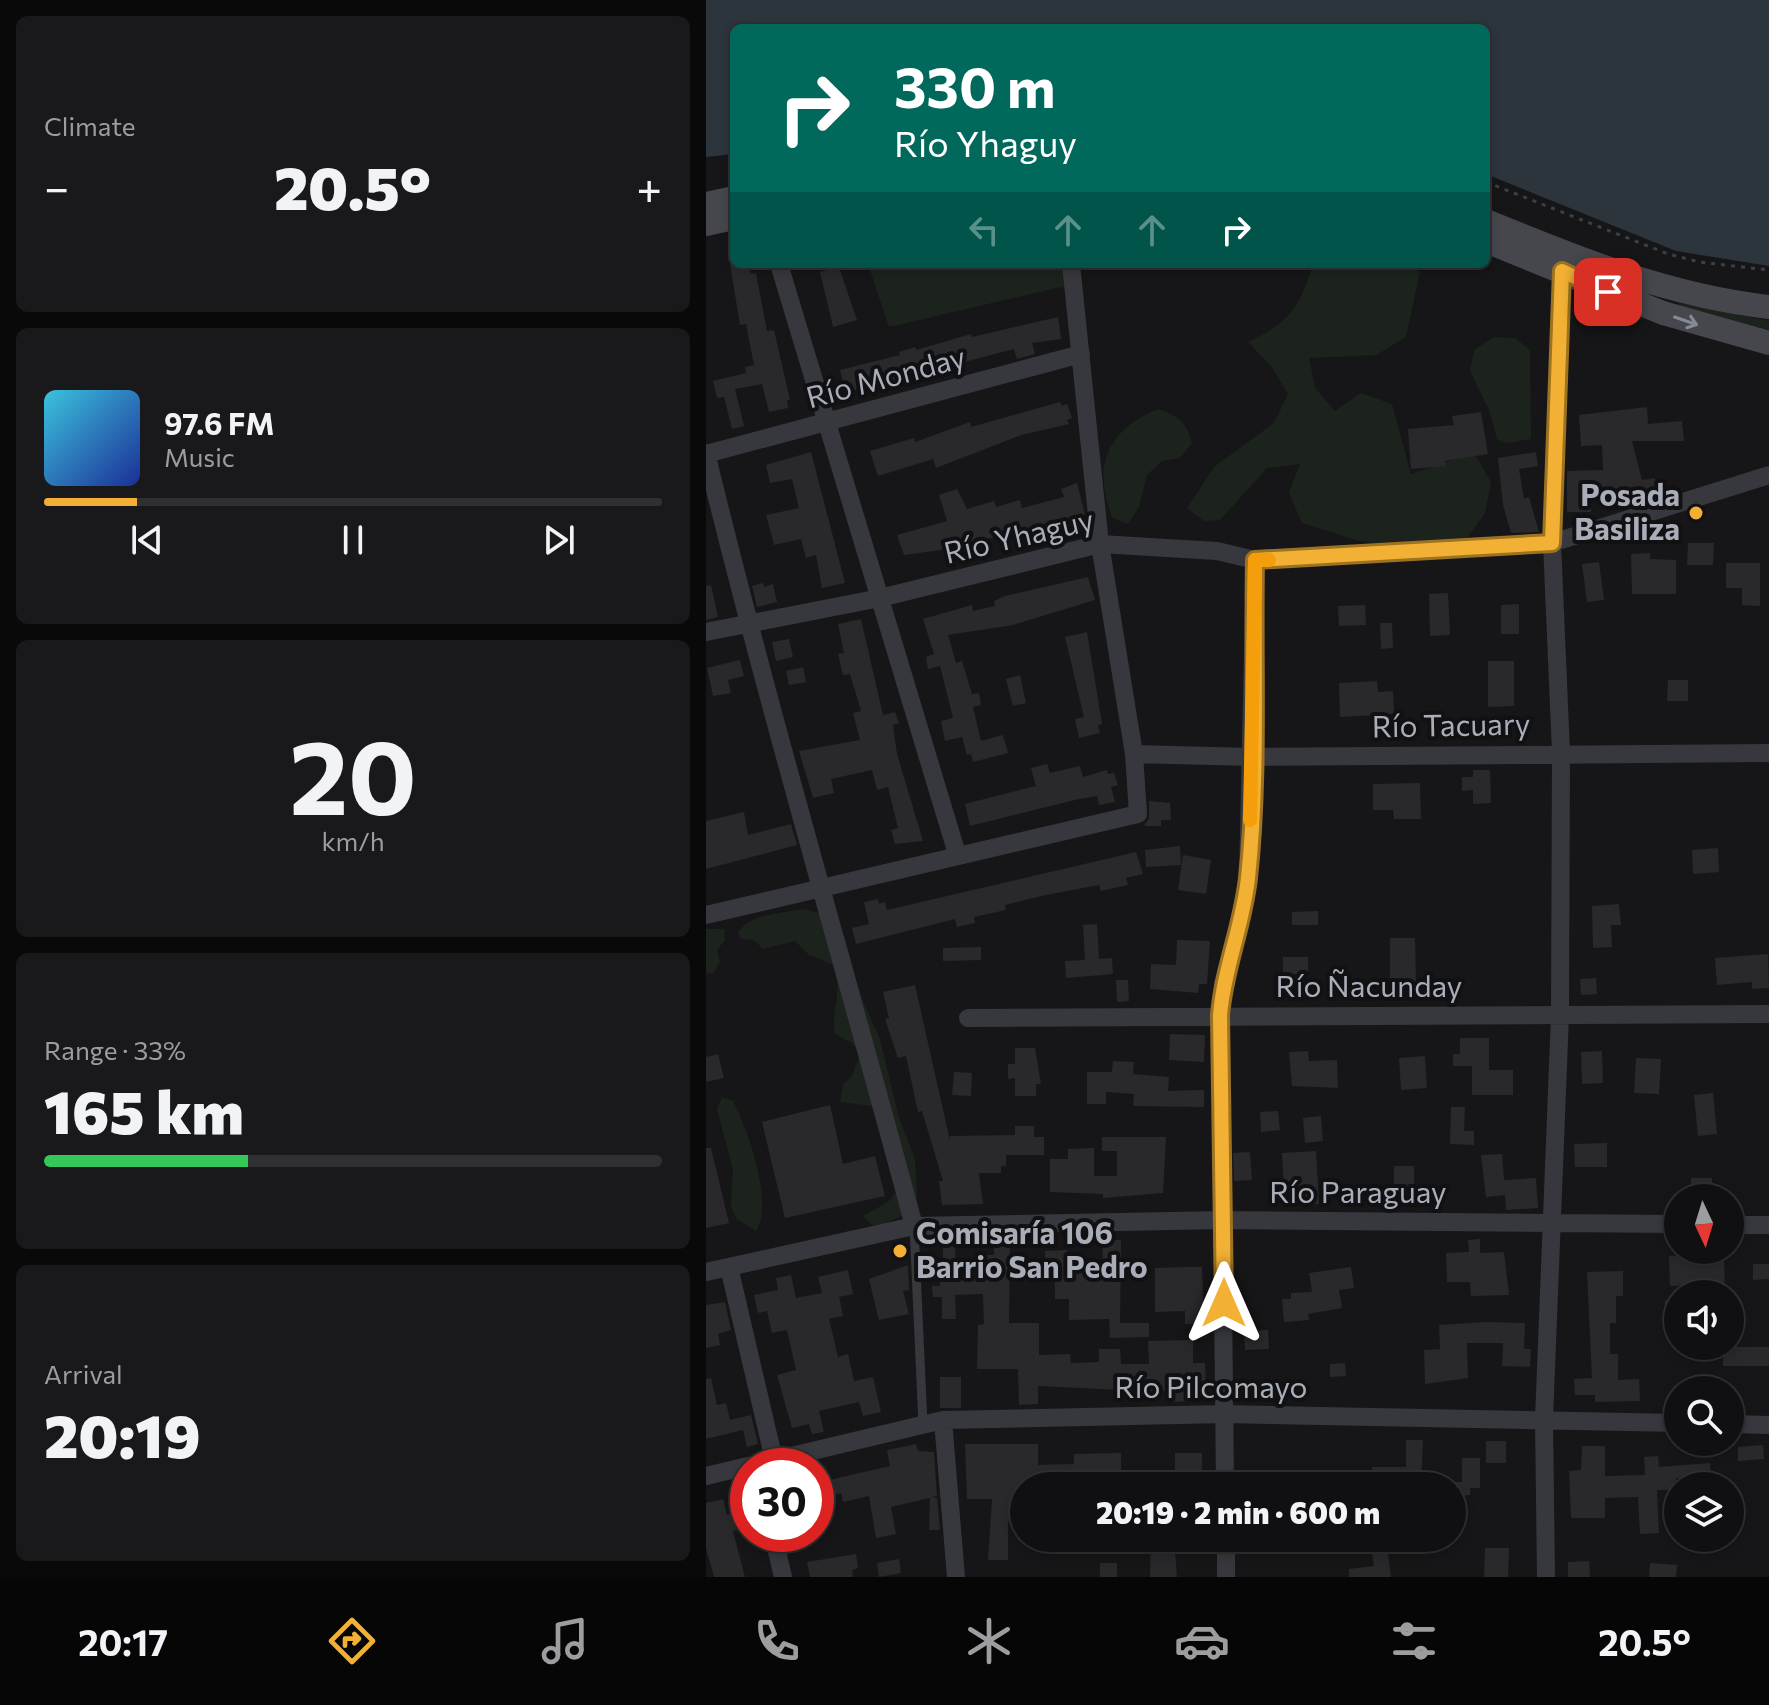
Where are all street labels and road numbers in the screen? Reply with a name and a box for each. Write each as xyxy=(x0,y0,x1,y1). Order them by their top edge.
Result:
street label: Río Monday xyxy=(802,337,969,415)
street label: Río Yhaguy xyxy=(940,499,1097,570)
street label: Río Tacuary xyxy=(1371,704,1531,743)
street label: Río Ñacunday xyxy=(1276,966,1462,1003)
street label: Río Paraguay xyxy=(1269,1172,1447,1209)
street label: Río Pilcomayo xyxy=(1115,1367,1307,1404)

